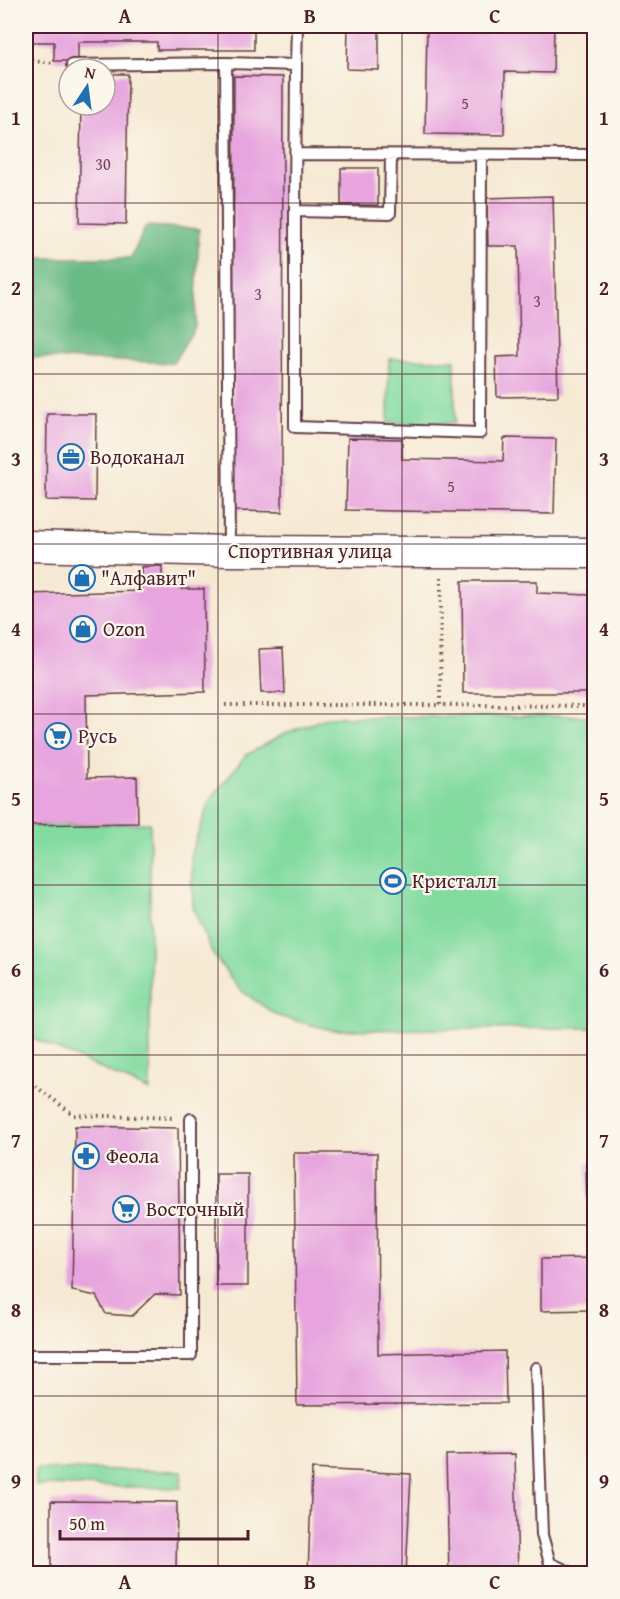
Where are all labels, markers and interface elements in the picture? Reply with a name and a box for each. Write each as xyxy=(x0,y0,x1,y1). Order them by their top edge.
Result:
text: A xyxy=(119,1,132,30)
text: B xyxy=(304,1,316,30)
text: C xyxy=(489,1,501,30)
north arrow xyxy=(57,57,117,117)
text: N xyxy=(82,59,99,85)
house number: 5 xyxy=(461,91,469,115)
text: 1 xyxy=(11,103,21,132)
text: 1 xyxy=(599,103,609,132)
house number: 30 xyxy=(95,152,111,176)
text: 2 xyxy=(11,273,21,302)
text: 2 xyxy=(599,273,609,302)
house number: 3 xyxy=(254,282,262,306)
house number: 3 xyxy=(533,289,541,313)
office icon: Водоканал xyxy=(56,442,86,472)
place label: Водоканал xyxy=(90,442,185,471)
text: 3 xyxy=(11,444,21,473)
text: 3 xyxy=(599,444,609,473)
house number: 5 xyxy=(447,474,455,498)
street label: Спортивная улица xyxy=(228,536,393,565)
shop icon: "Алфавит" xyxy=(67,563,97,593)
place label: "Алфавит" xyxy=(101,563,196,592)
text: 4 xyxy=(11,614,21,643)
shop icon: Ozon xyxy=(68,614,98,644)
place label: Ozon xyxy=(103,614,145,643)
text: 4 xyxy=(599,614,609,643)
supermarket icon: Русь xyxy=(43,721,73,751)
place label: Русь xyxy=(78,721,117,750)
text: 5 xyxy=(11,784,21,813)
text: 5 xyxy=(599,784,609,813)
sports icon: Кристалл xyxy=(378,866,408,896)
place label: Кристалл xyxy=(412,866,497,895)
text: 6 xyxy=(11,955,21,984)
text: 6 xyxy=(599,955,609,984)
text: 7 xyxy=(11,1125,21,1154)
text: 7 xyxy=(599,1125,609,1154)
pharmacy icon: Феола xyxy=(71,1141,101,1171)
place label: Феола xyxy=(106,1141,160,1170)
supermarket icon: Восточный xyxy=(111,1194,141,1224)
place label: Восточный xyxy=(146,1194,245,1223)
text: 8 xyxy=(11,1295,21,1324)
text: 8 xyxy=(599,1295,609,1324)
text: 9 xyxy=(11,1466,21,1495)
text: 9 xyxy=(599,1466,609,1495)
scale bar xyxy=(60,1503,248,1541)
text: 50 m xyxy=(69,1510,105,1537)
text: A xyxy=(119,1567,132,1596)
text: B xyxy=(304,1567,316,1596)
text: C xyxy=(489,1567,501,1596)

